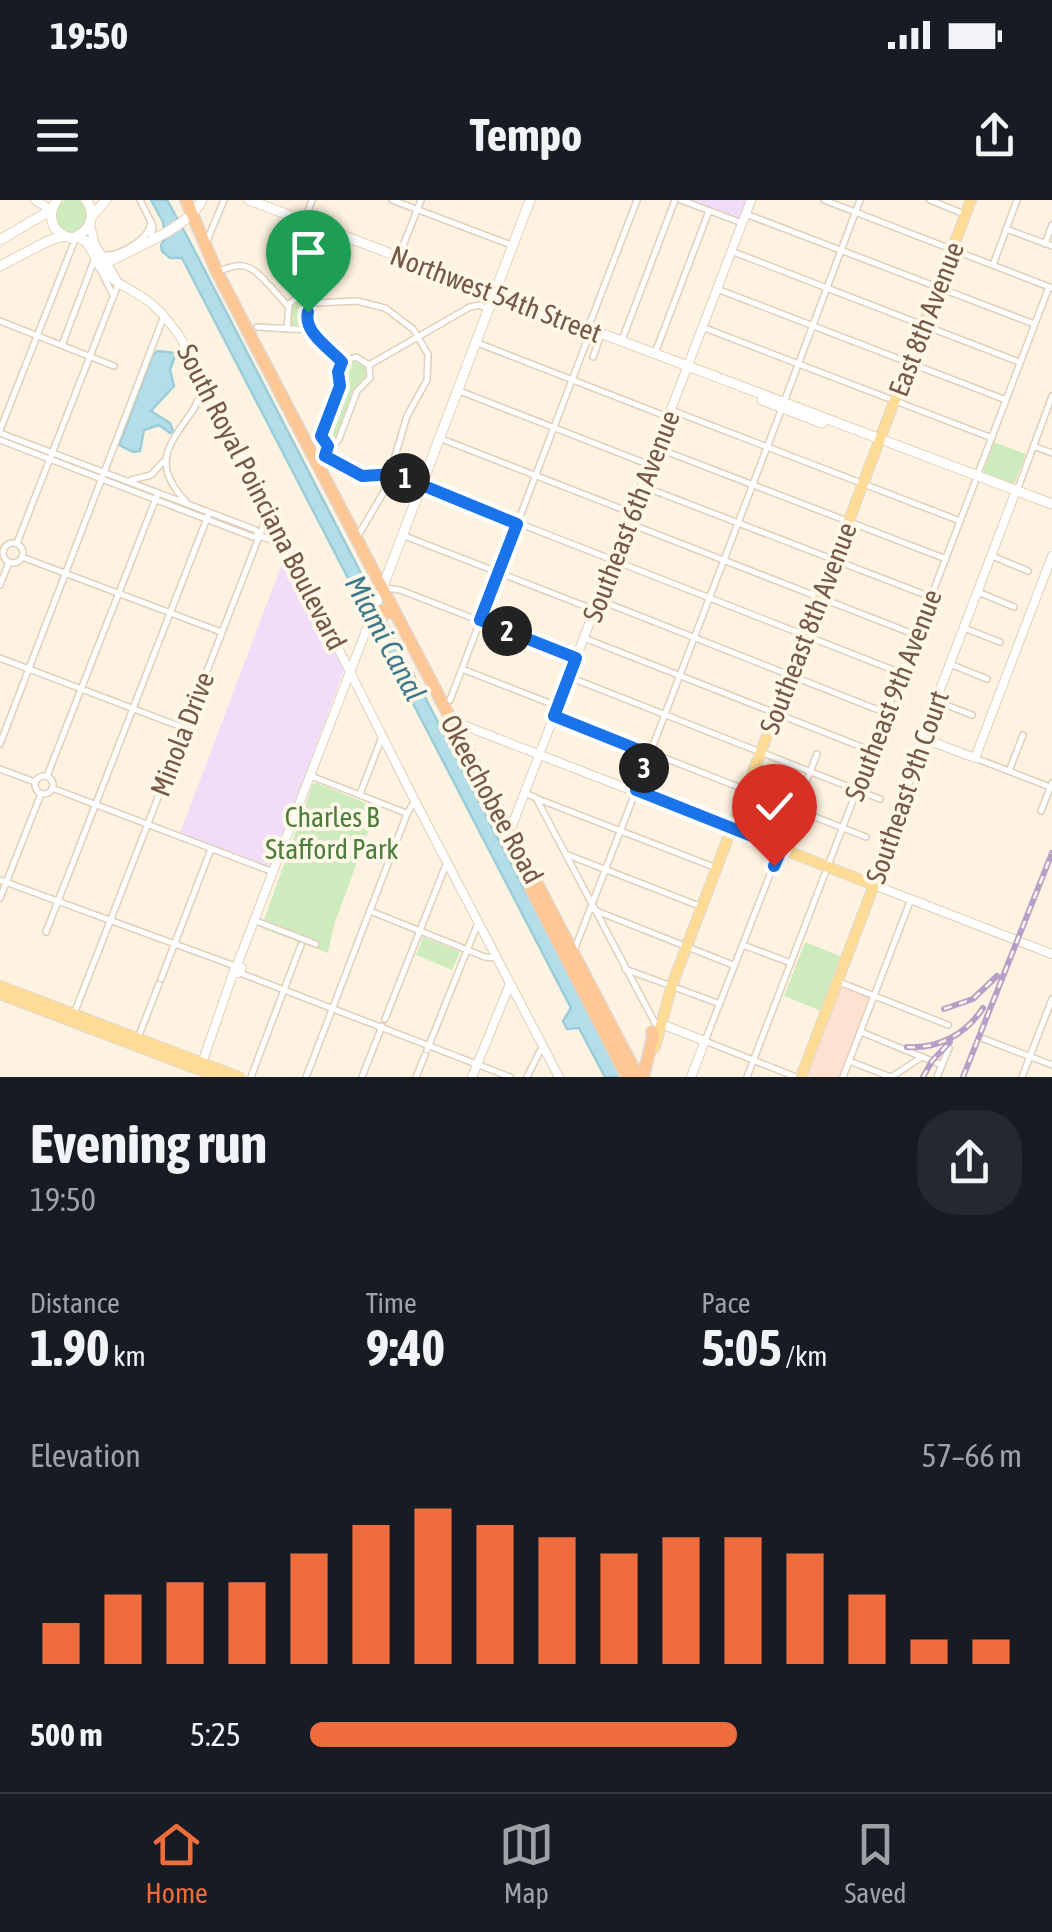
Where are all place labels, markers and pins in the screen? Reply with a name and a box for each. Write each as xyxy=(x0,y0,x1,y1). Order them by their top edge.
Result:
pin xyxy=(266,210,351,313)
pin: 1 xyxy=(380,453,430,503)
pin: 2 xyxy=(482,606,532,656)
pin: 3 xyxy=(619,743,669,793)
pin xyxy=(732,764,817,867)

